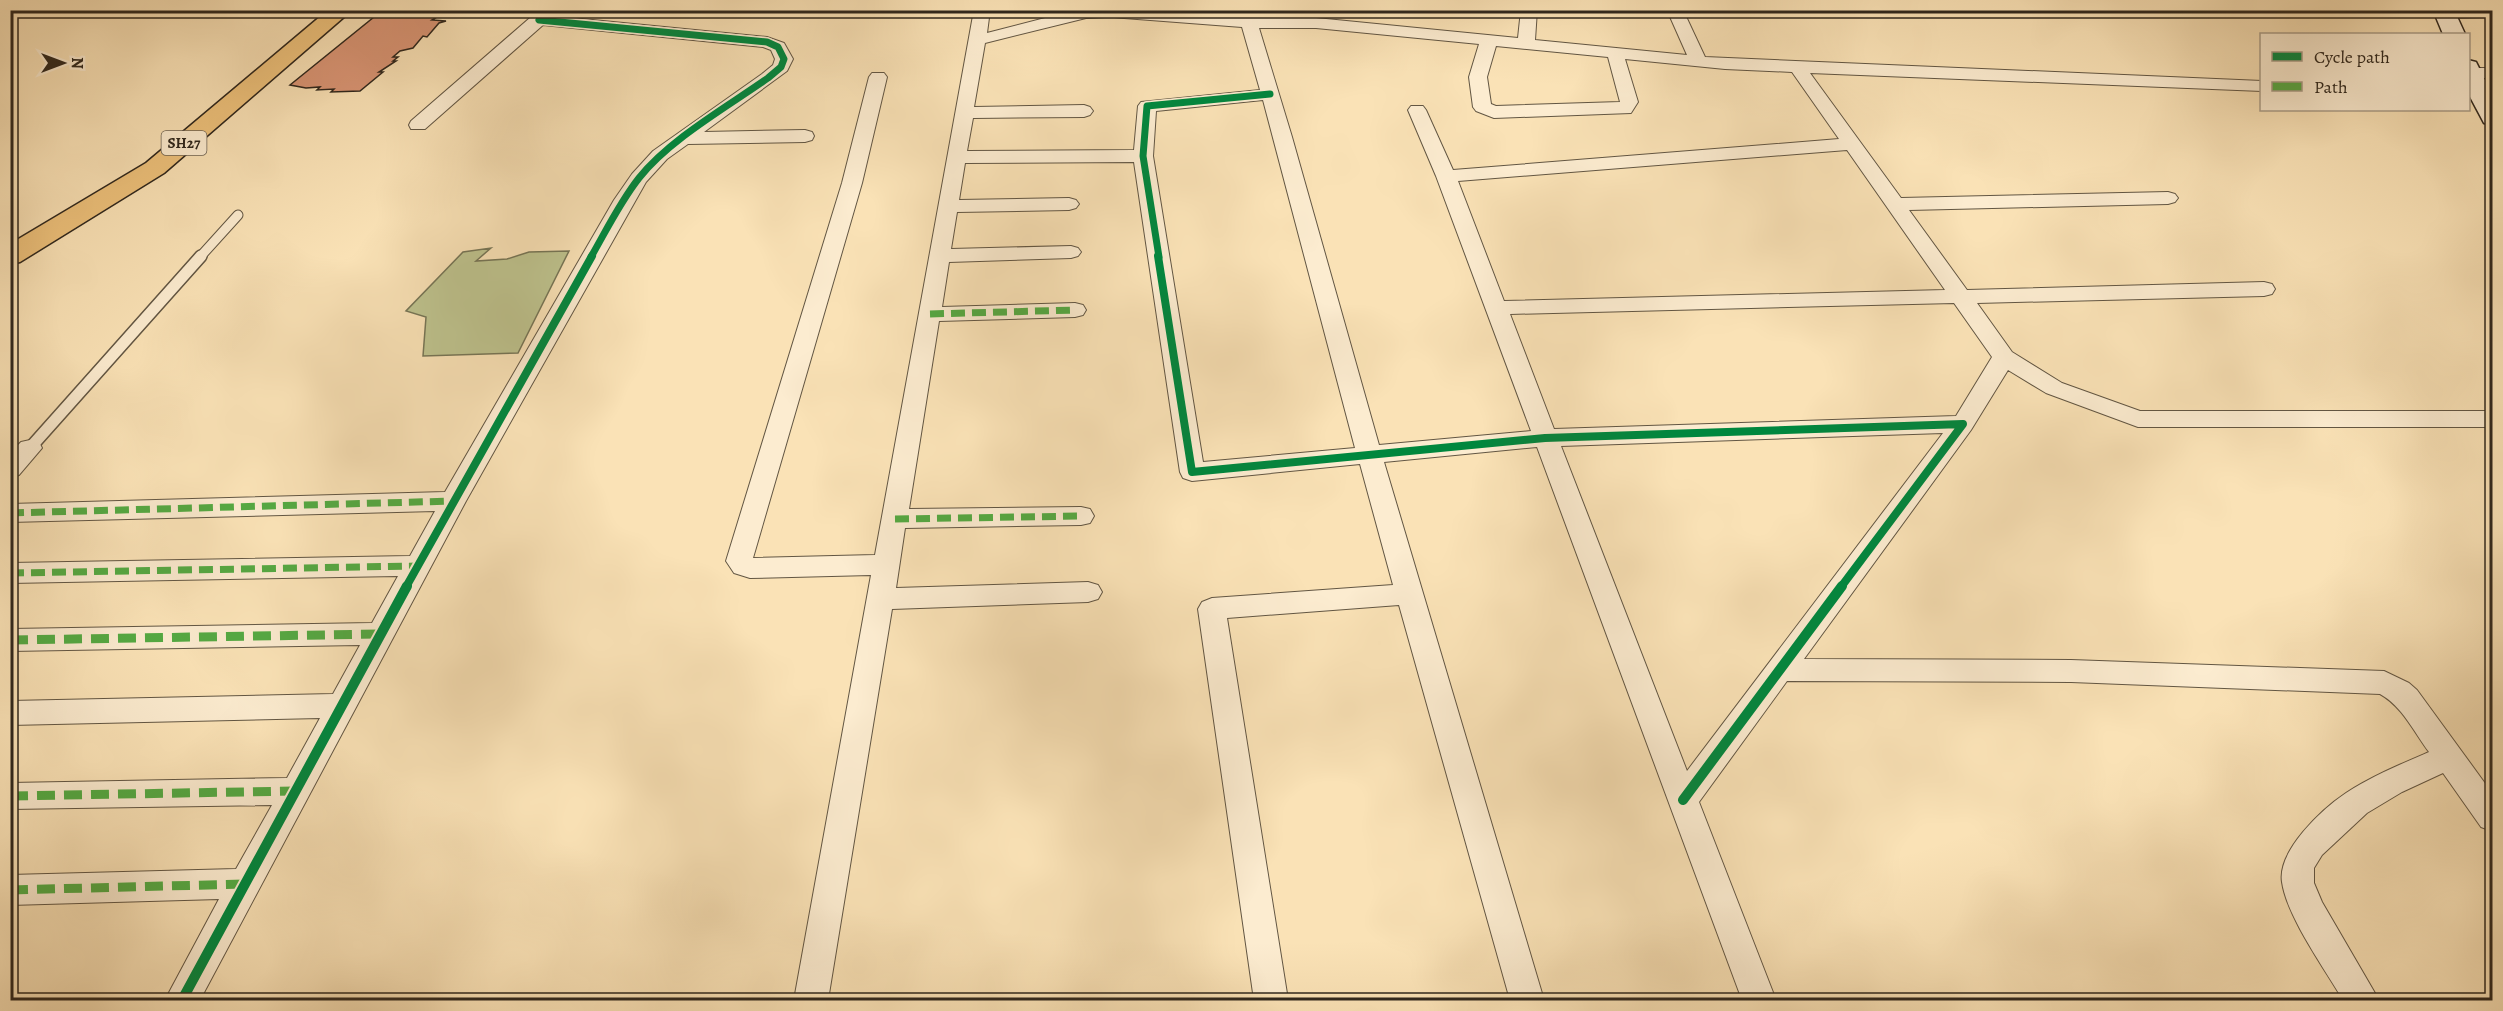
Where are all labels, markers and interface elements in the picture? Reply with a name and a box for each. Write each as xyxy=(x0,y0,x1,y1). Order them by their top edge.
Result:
north arrow xyxy=(33,33,93,93)
legend xyxy=(2260,33,2470,111)
text: Cycle path xyxy=(2314,45,2390,69)
text: N xyxy=(66,57,88,69)
text: Path xyxy=(2314,75,2348,99)
road number: SH27 xyxy=(162,131,207,155)

